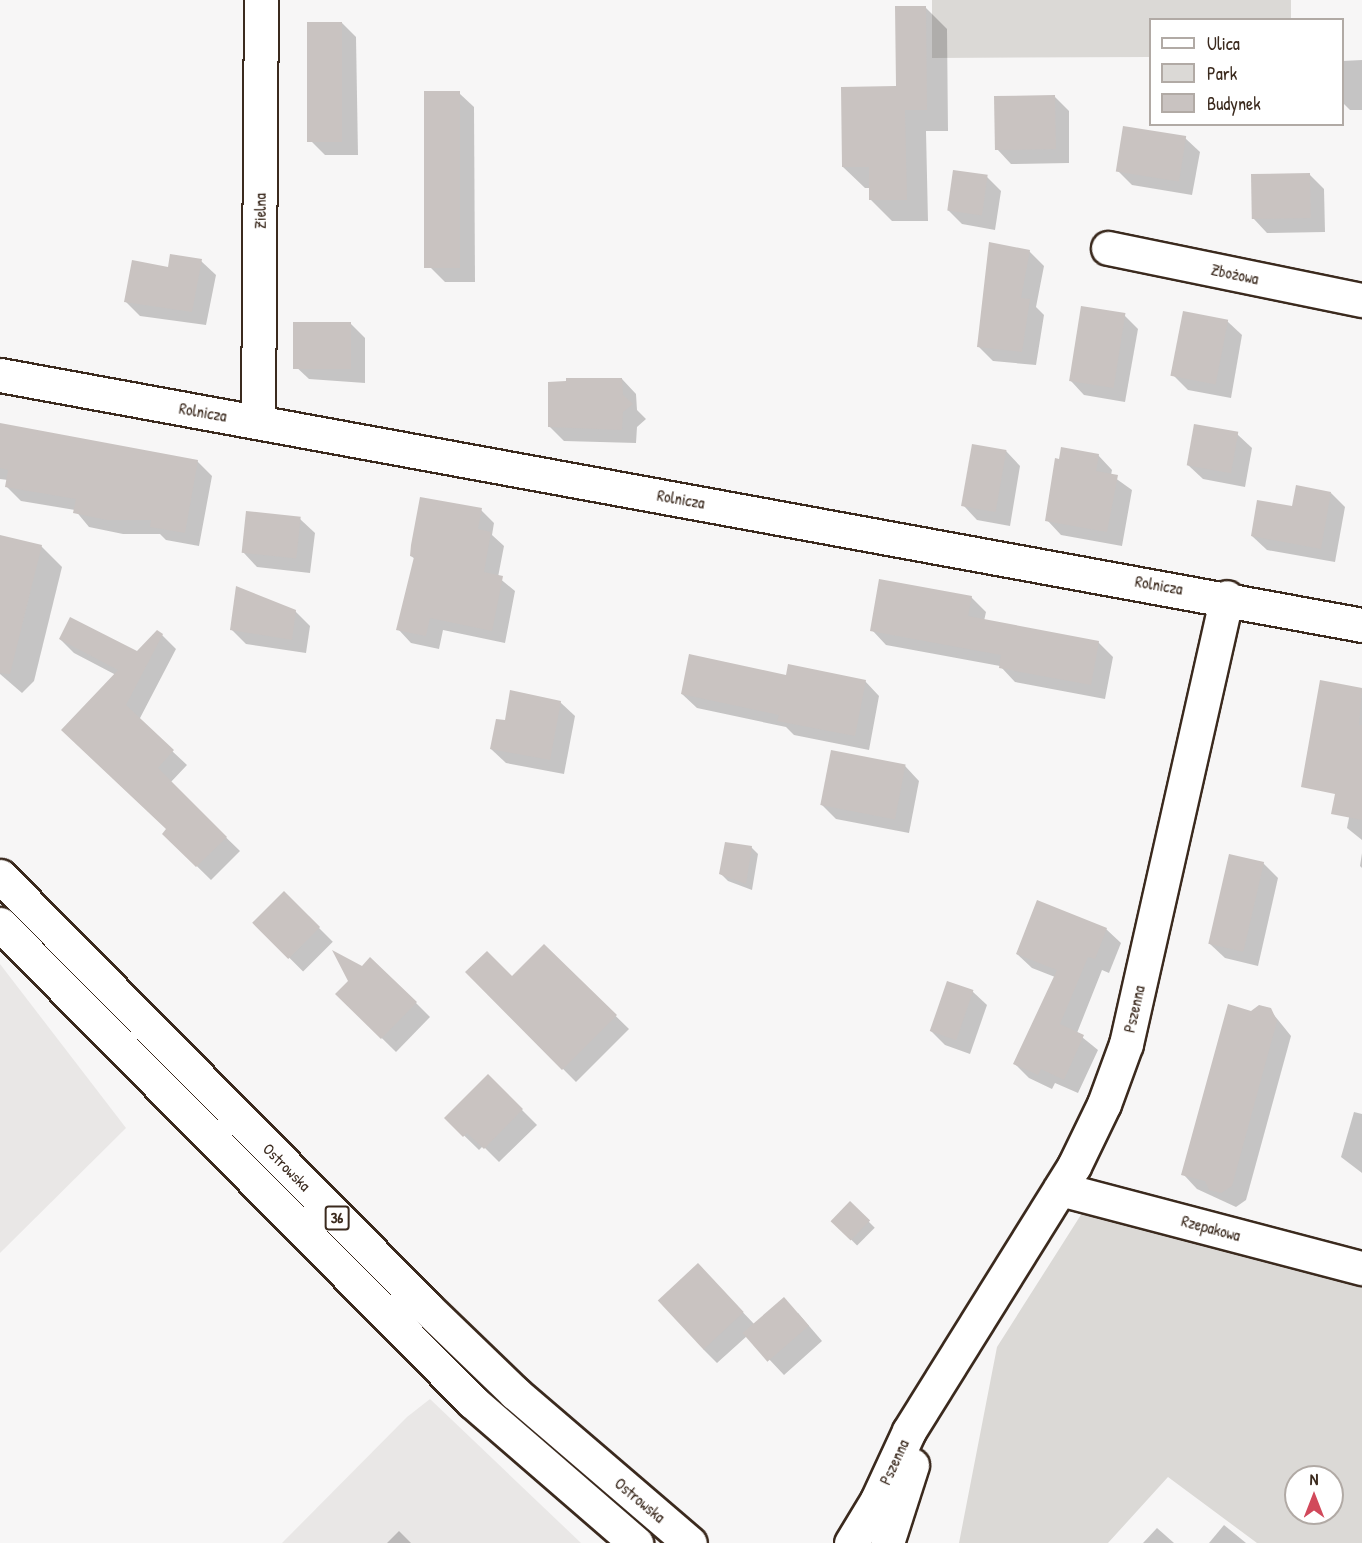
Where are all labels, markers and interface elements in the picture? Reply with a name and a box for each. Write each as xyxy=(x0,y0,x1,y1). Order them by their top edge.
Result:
legend xyxy=(1149,18,1344,126)
text: Ulica xyxy=(1207,31,1240,56)
text: Park xyxy=(1207,61,1237,86)
text: Budynek xyxy=(1207,91,1261,116)
street label: Zielna xyxy=(250,193,270,229)
street label: Zbożowa xyxy=(1209,260,1261,288)
street label: Rolnicza xyxy=(178,398,228,426)
street label: Rolnicza xyxy=(656,485,706,513)
street label: Rolnicza xyxy=(1134,571,1184,599)
street label: Pszenna xyxy=(1119,984,1149,1034)
street label: Ostrowska xyxy=(259,1139,315,1195)
road number: 36 xyxy=(324,1206,350,1230)
street label: Rzepakowa xyxy=(1179,1211,1243,1245)
street label: Pszenna xyxy=(875,1436,913,1488)
north arrow xyxy=(1284,1465,1344,1525)
text: N xyxy=(1310,1468,1318,1490)
street label: Ostrowska xyxy=(611,1473,669,1527)

